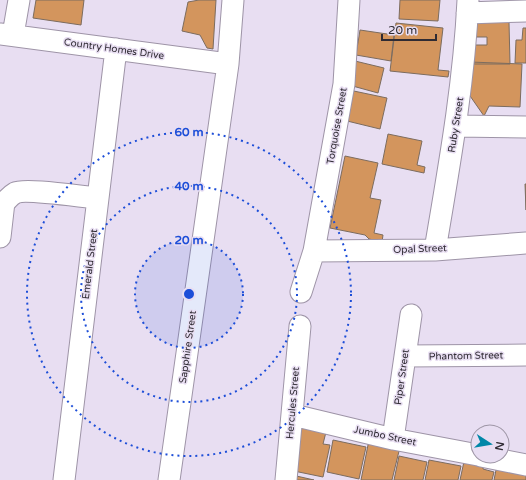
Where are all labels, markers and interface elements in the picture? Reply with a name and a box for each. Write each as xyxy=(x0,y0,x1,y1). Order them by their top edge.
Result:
scale bar xyxy=(382,16,436,42)
text: 20 m xyxy=(388,23,417,37)
street label: Country Homes Drive xyxy=(63,36,165,62)
street label: Torquoise Street xyxy=(324,86,350,165)
street label: Ruby Street xyxy=(446,96,466,154)
text: 60 m xyxy=(174,125,204,139)
text: 40 m xyxy=(174,179,204,193)
street label: Emerald Street xyxy=(80,228,100,300)
text: 20 m xyxy=(174,233,204,247)
street label: Opal Street xyxy=(393,242,447,256)
centre of rings xyxy=(182,287,196,301)
street label: Sapphire Street xyxy=(177,310,199,384)
street label: Piper Street xyxy=(392,348,412,406)
street label: Phantom Street xyxy=(429,349,504,363)
street label: Hercules Street xyxy=(284,366,302,440)
street label: Jumbo Street xyxy=(353,424,417,449)
north arrow xyxy=(470,424,510,464)
text: N xyxy=(492,440,507,452)

